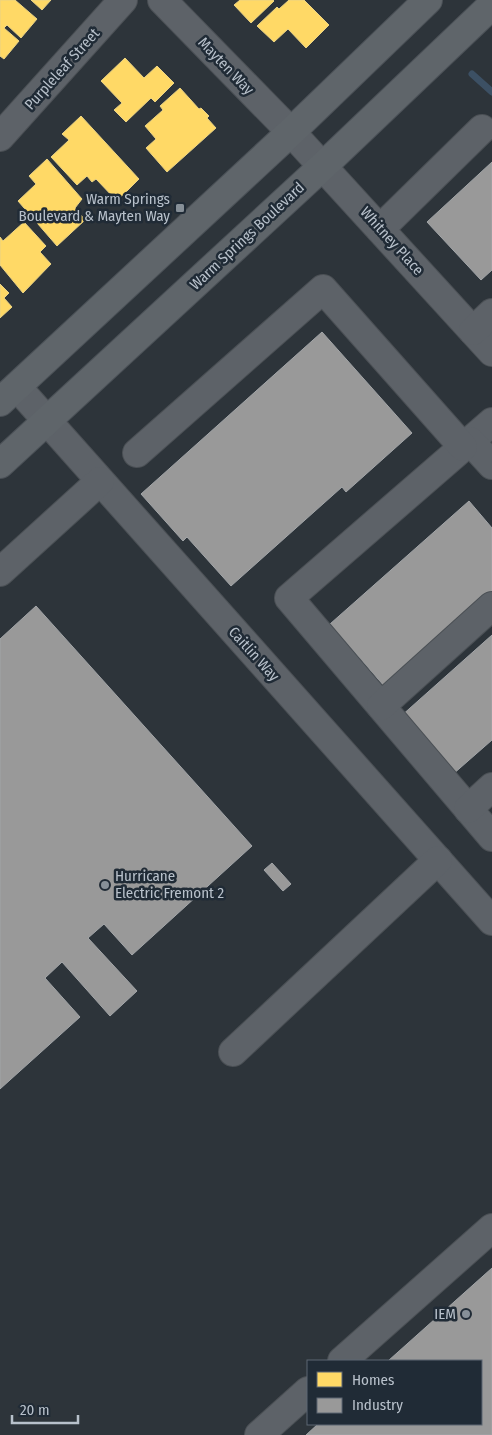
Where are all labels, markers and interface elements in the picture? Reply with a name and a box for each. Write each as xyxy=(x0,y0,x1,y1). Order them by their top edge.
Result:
street label: Purpleleaf Street xyxy=(21,25,103,113)
street label: Mayten Way xyxy=(194,34,258,99)
street label: Warm Springs Boulevard xyxy=(186,178,308,294)
place label: Warm Springs Boulevard & Mayten Way xyxy=(19,190,170,225)
marker: Warm Springs Boulevard & Mayten Way xyxy=(174,202,186,214)
street label: Whitney Place xyxy=(357,203,427,279)
street label: Caitlin Way xyxy=(225,623,283,685)
place label: Hurricane Electric Fremont 2 xyxy=(115,867,225,902)
marker: Hurricane Electric Fremont 2 xyxy=(99,879,111,891)
place label: IEM xyxy=(434,1305,456,1323)
marker: IEM xyxy=(460,1308,472,1320)
legend xyxy=(307,1360,482,1425)
text: Homes xyxy=(352,1371,394,1389)
scale bar xyxy=(12,1392,79,1424)
text: Industry xyxy=(352,1396,403,1414)
text: 20 m xyxy=(20,1401,50,1419)

